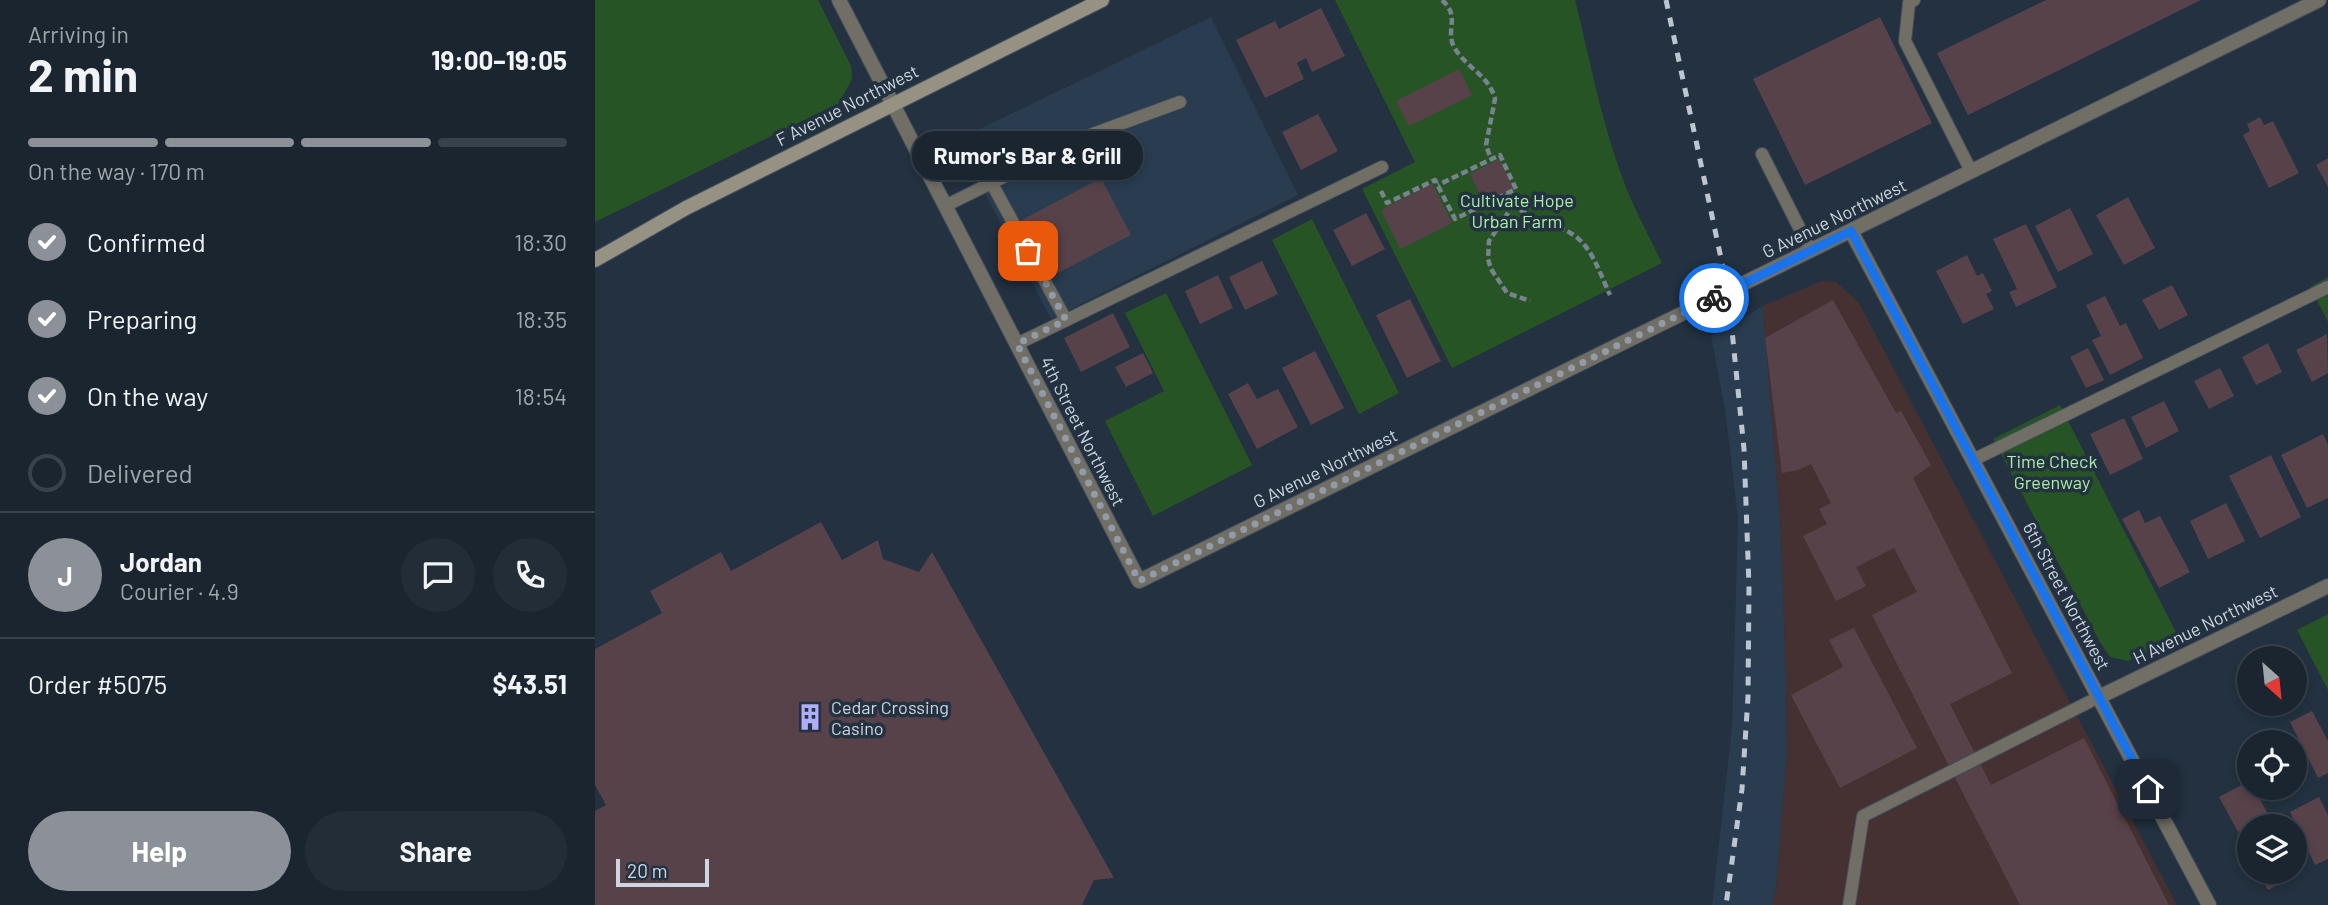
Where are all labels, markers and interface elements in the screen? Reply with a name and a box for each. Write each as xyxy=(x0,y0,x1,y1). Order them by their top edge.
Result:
text: Arriving in xyxy=(28,20,129,48)
text: 19:00–19:05 xyxy=(431,44,567,75)
text: 2 min xyxy=(28,46,138,101)
street label: F Avenue Northwest xyxy=(772,60,922,150)
callout: Rumor's Bar & Grill xyxy=(913,132,1143,181)
text: Rumor's Bar & Grill xyxy=(934,141,1121,169)
text: On the way · 170 m xyxy=(28,157,205,185)
street label: G Avenue Northwest xyxy=(1758,174,1910,262)
park label: Cultivate Hope Urban Farm xyxy=(1460,189,1574,232)
pin xyxy=(998,221,1058,281)
icon: check xyxy=(28,223,66,261)
text: Confirmed xyxy=(87,226,206,257)
text: 18:30 xyxy=(514,228,567,256)
icon: bag xyxy=(1009,232,1047,270)
courier xyxy=(1679,263,1749,333)
icon: bike xyxy=(1695,279,1733,317)
icon: check xyxy=(28,300,66,338)
text: Preparing xyxy=(87,303,197,334)
text: 18:35 xyxy=(516,305,567,333)
street label: 4th Street Northwest xyxy=(1036,353,1130,509)
icon: check xyxy=(28,377,66,415)
text: On the way xyxy=(87,380,208,411)
text: 18:54 xyxy=(515,382,567,410)
street label: G Avenue Northwest xyxy=(1249,424,1401,512)
park label: Time Check Greenway xyxy=(2006,450,2098,493)
text: Delivered xyxy=(87,457,193,488)
street label: 6th Street Northwest xyxy=(2019,518,2115,674)
button: chat xyxy=(401,538,475,612)
button: phone xyxy=(493,538,567,612)
text: Jordan xyxy=(120,546,202,577)
text: J xyxy=(57,560,73,591)
text: Courier · 4.9 xyxy=(120,577,239,605)
street label: H Avenue Northwest xyxy=(2129,579,2281,669)
north arrow xyxy=(2237,646,2307,716)
map controls xyxy=(2237,646,2307,884)
text: Order #5075 xyxy=(28,668,167,699)
text: $43.51 xyxy=(492,668,567,699)
place label: Cedar Crossing Casino xyxy=(831,696,949,739)
building icon: Cedar Crossing Casino xyxy=(795,702,825,732)
button: locate xyxy=(2237,730,2307,800)
pin xyxy=(2118,759,2178,819)
icon: home xyxy=(2129,770,2167,808)
button: Help xyxy=(28,811,291,891)
button: Share xyxy=(305,811,567,891)
button: layers xyxy=(2237,814,2307,884)
scale bar xyxy=(616,856,709,888)
text: 20 m xyxy=(627,859,667,882)

